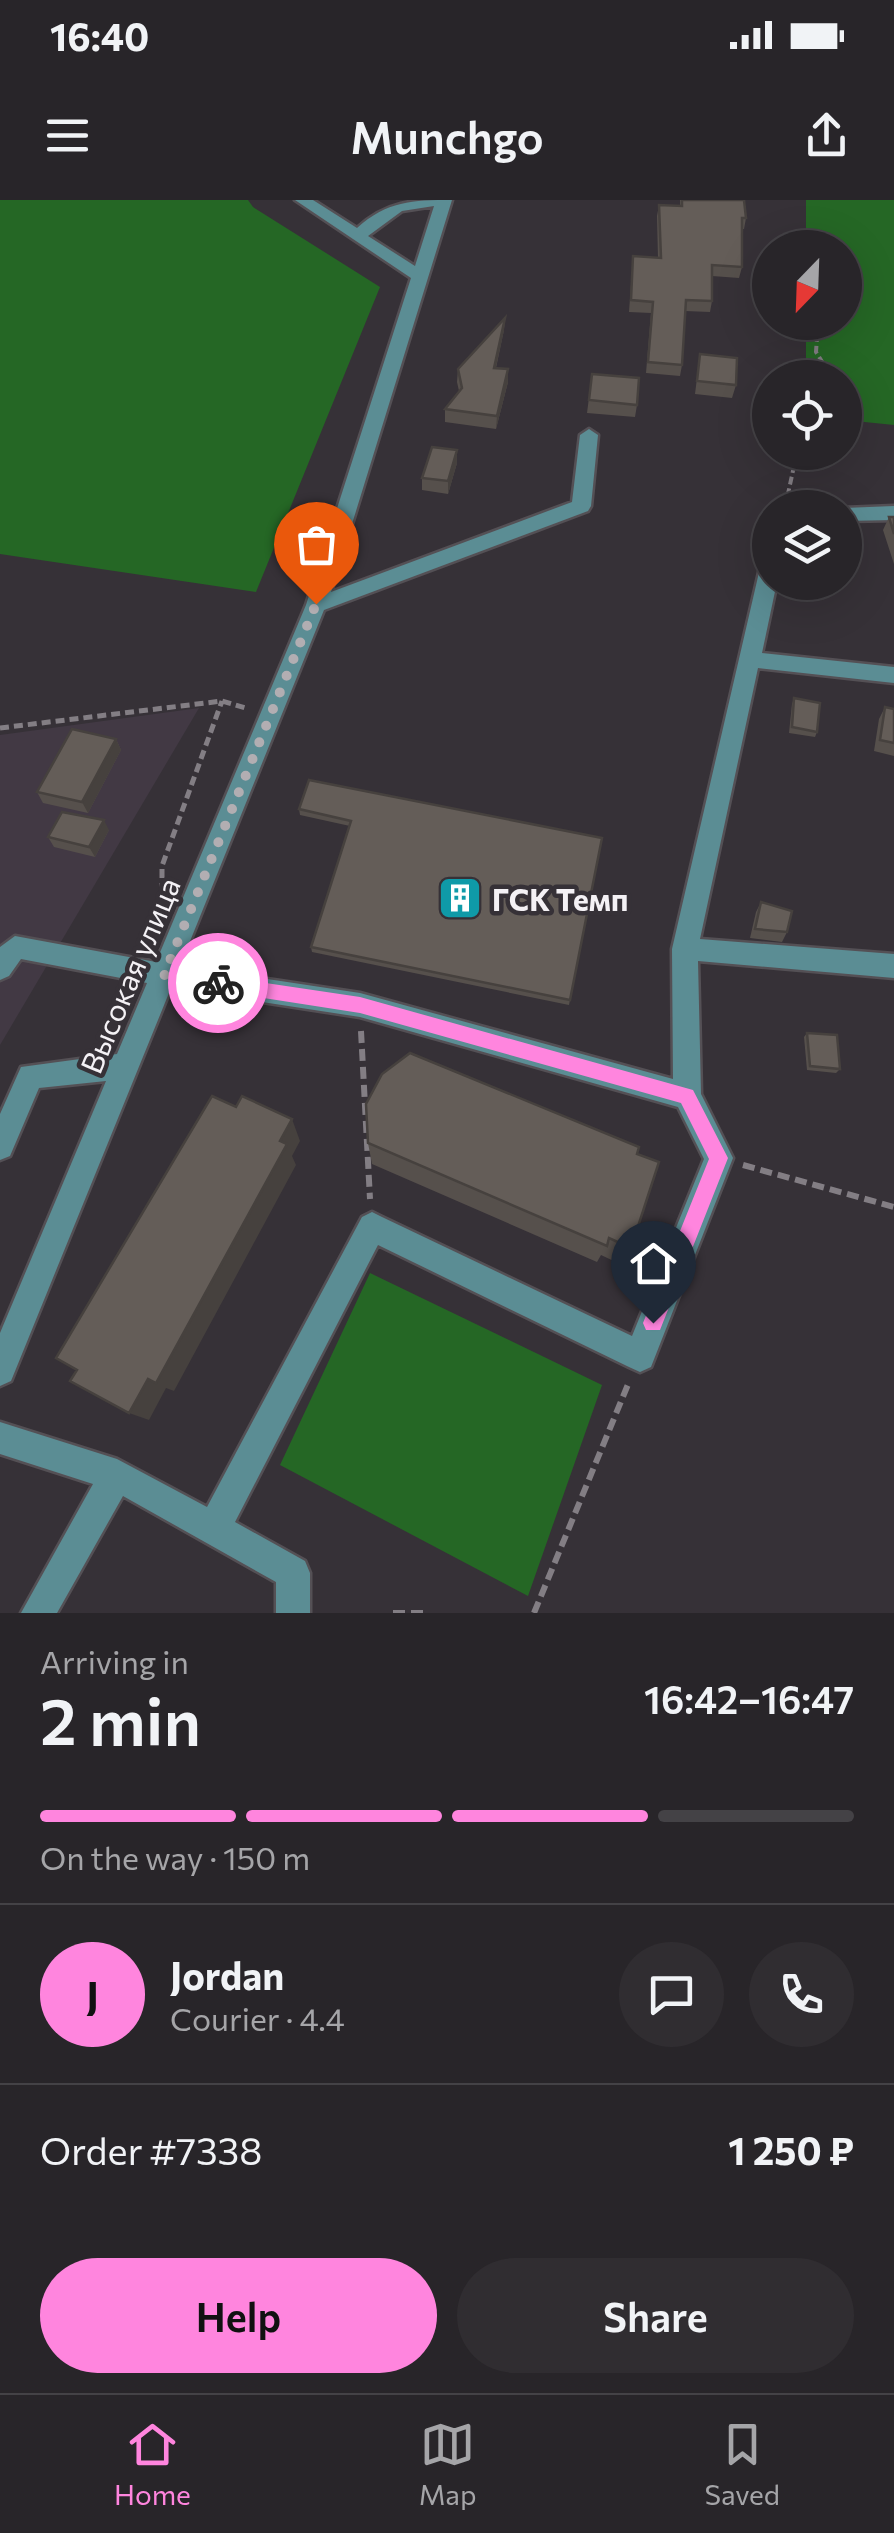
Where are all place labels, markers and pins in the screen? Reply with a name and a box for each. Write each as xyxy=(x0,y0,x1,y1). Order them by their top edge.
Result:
pin xyxy=(274,502,359,605)
building icon: ГСК Темп xyxy=(437,875,483,921)
place label: ГСК Темп xyxy=(492,880,628,917)
pin xyxy=(611,1221,696,1324)

